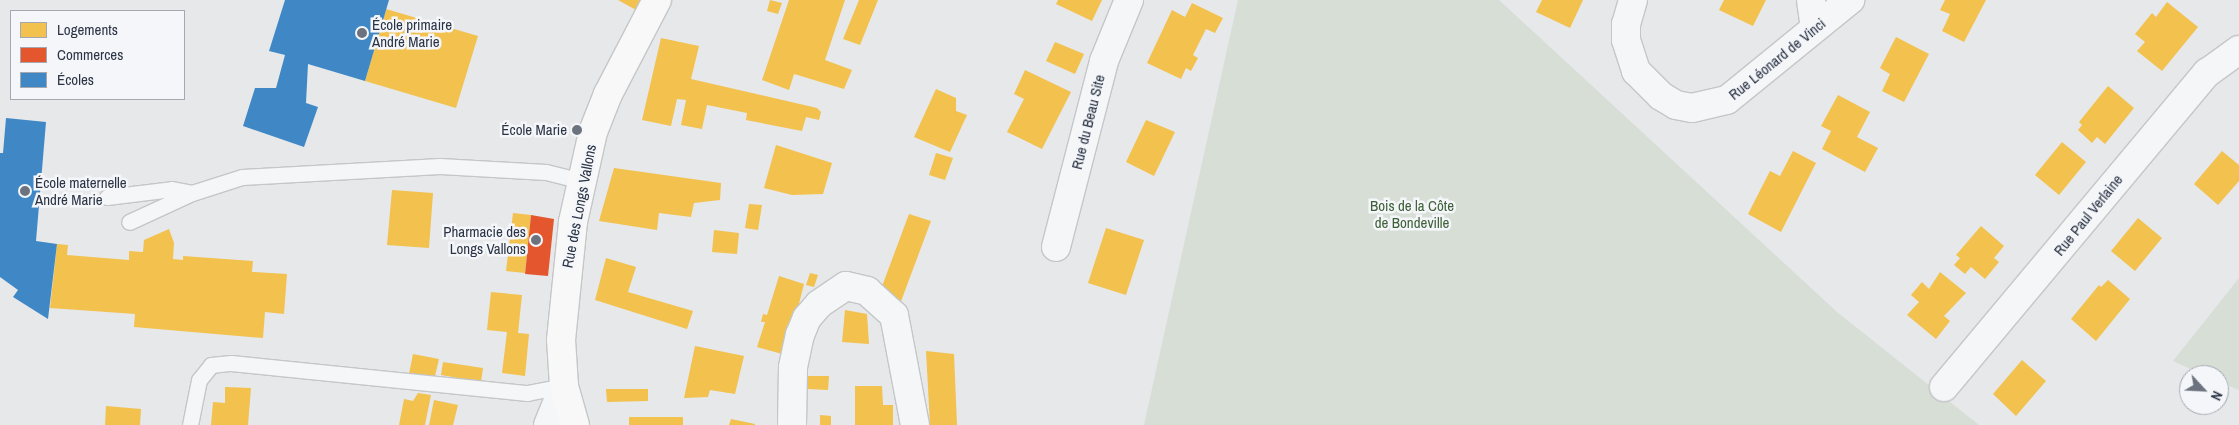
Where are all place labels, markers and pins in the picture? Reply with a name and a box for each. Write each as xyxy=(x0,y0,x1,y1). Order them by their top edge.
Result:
place label: École primaire André Marie xyxy=(372,15,452,50)
marker: École primaire André Marie xyxy=(356,27,368,39)
place label: École Marie xyxy=(501,121,567,139)
marker: École Marie xyxy=(571,124,583,136)
place label: École maternelle André Marie xyxy=(35,173,127,208)
marker: École maternelle André Marie xyxy=(19,185,31,197)
place label: Pharmacie des Longs Vallons xyxy=(443,222,526,257)
marker: Pharmacie des Longs Vallons xyxy=(530,234,542,246)

